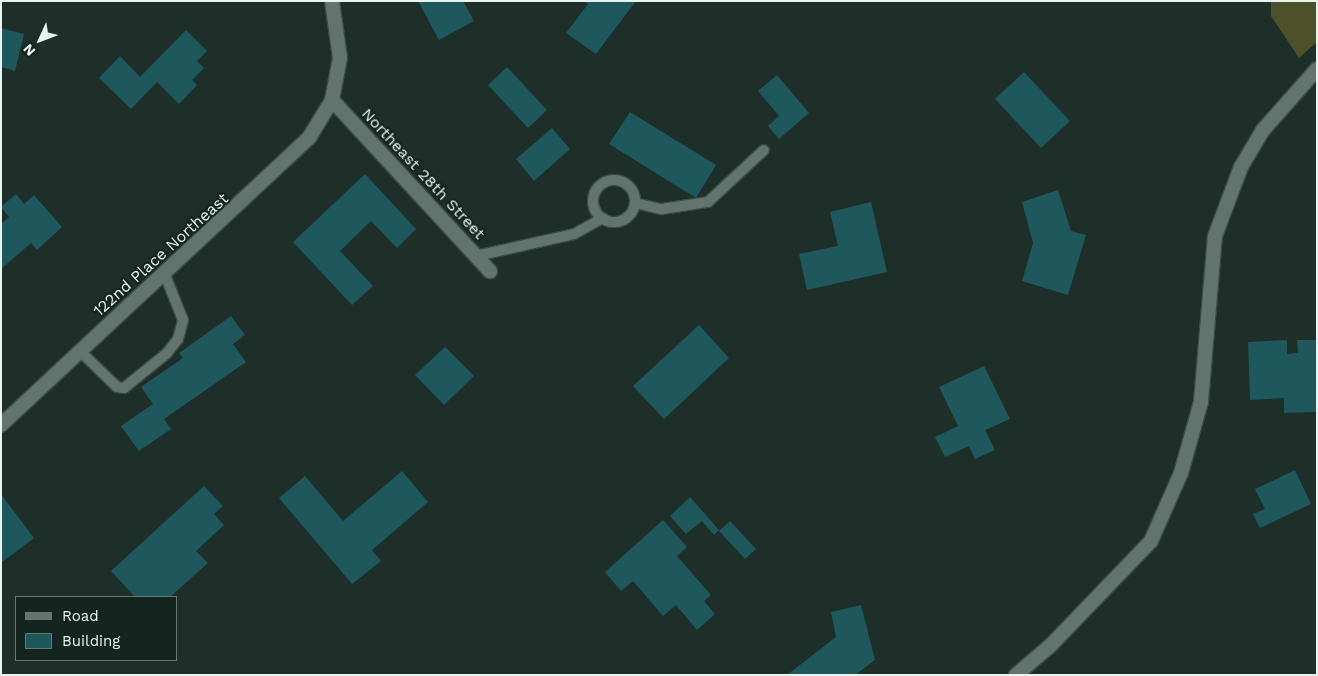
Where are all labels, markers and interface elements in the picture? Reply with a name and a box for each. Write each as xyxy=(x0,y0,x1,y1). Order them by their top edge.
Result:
north arrow xyxy=(15,15,65,65)
text: N xyxy=(20,41,38,59)
street label: Northeast 28th Street xyxy=(357,104,489,244)
street label: 122nd Place Northeast xyxy=(90,189,232,321)
legend xyxy=(15,596,178,661)
text: Road xyxy=(62,607,99,625)
text: Building xyxy=(62,632,120,650)

